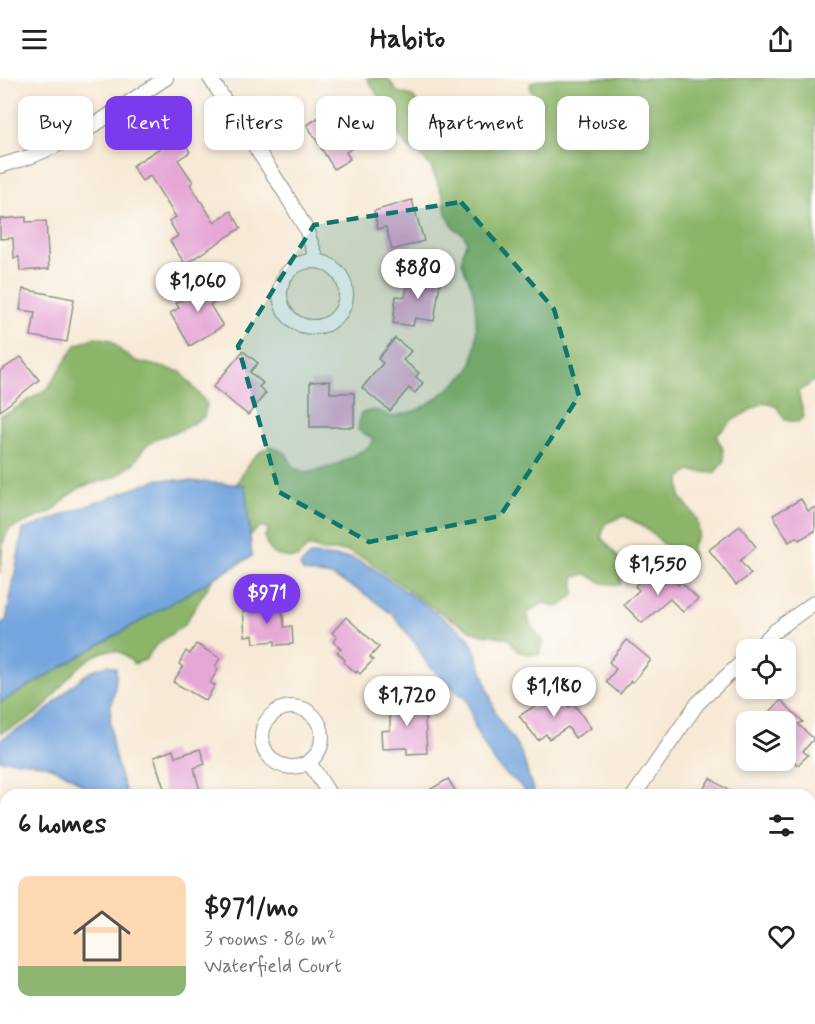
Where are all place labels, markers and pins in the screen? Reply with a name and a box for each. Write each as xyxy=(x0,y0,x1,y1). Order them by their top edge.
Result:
pin: $880 xyxy=(382,249,454,300)
pin: $1,060 xyxy=(149,262,247,313)
pin: $1,550 xyxy=(609,545,707,596)
pin: $971 xyxy=(231,574,303,625)
pin: $1,180 xyxy=(505,667,603,718)
pin: $1,720 xyxy=(358,676,456,727)

